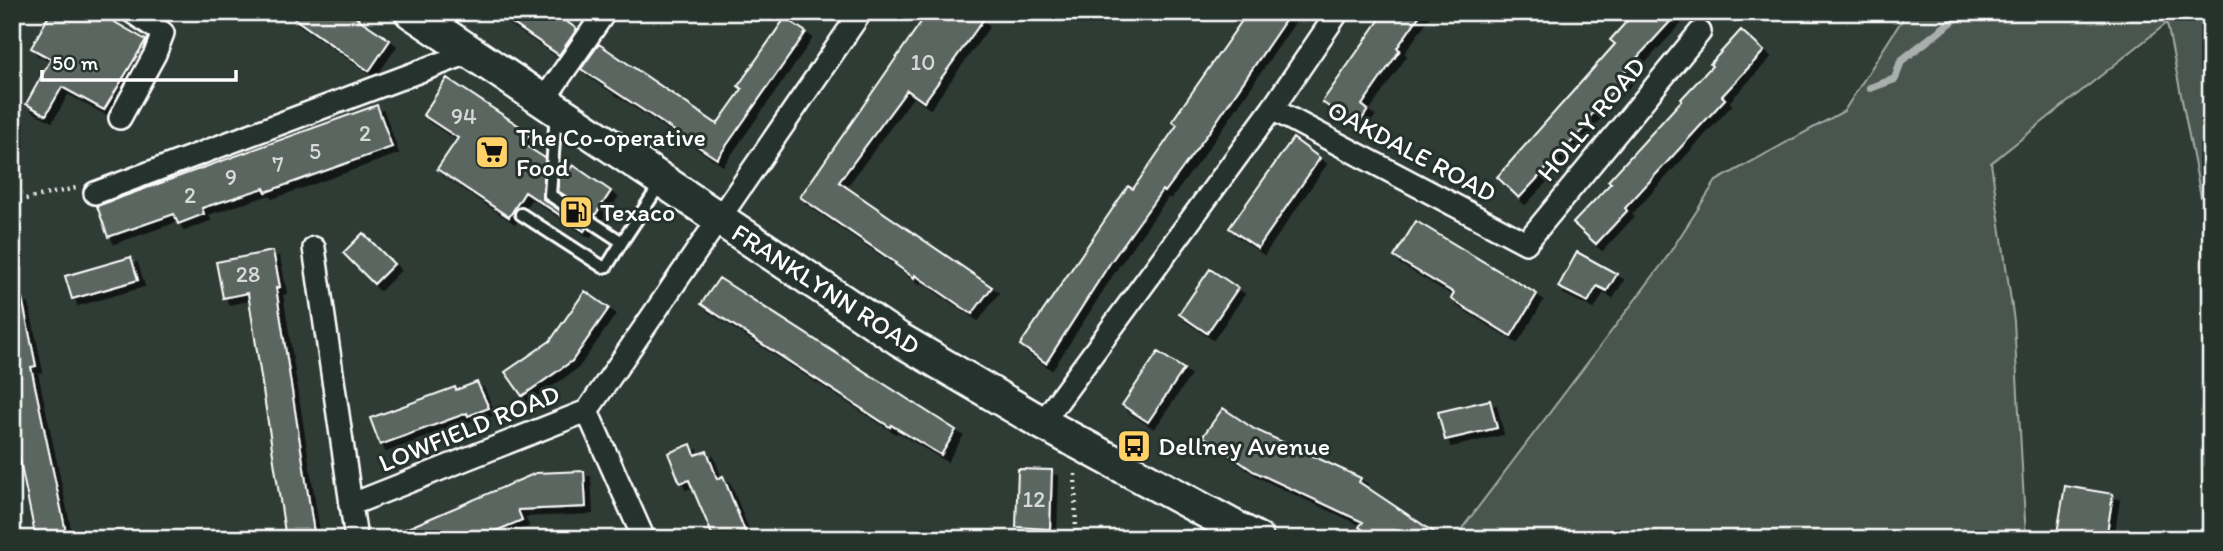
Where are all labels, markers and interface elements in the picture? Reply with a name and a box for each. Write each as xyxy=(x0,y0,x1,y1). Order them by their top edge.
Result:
scale bar xyxy=(42,38,236,82)
house number: 10 xyxy=(911,48,935,76)
text: 50 m xyxy=(52,50,99,75)
street label: HOLLY ROAD xyxy=(1530,50,1652,188)
street label: OAKDALE ROAD xyxy=(1322,93,1502,209)
house number: 94 xyxy=(451,102,477,130)
house number: 2 xyxy=(359,119,371,147)
place label: The Co-operative Food xyxy=(516,121,706,183)
supermarket icon: The Co-operative Food xyxy=(473,133,511,171)
house number: 5 xyxy=(309,137,321,165)
house number: 7 xyxy=(272,150,284,178)
house number: 9 xyxy=(225,163,237,191)
house number: 2 xyxy=(184,181,196,209)
fuel station icon: Texaco xyxy=(557,193,595,231)
place label: Texaco xyxy=(600,196,675,228)
street label: FRANKLYNN ROAD xyxy=(726,216,926,362)
house number: 28 xyxy=(236,260,260,288)
street label: LOWFIELD ROAD xyxy=(374,377,564,479)
bus stop icon: Dellney Avenue xyxy=(1115,427,1153,465)
place label: Dellney Avenue xyxy=(1158,430,1330,462)
house number: 12 xyxy=(1023,485,1045,513)

